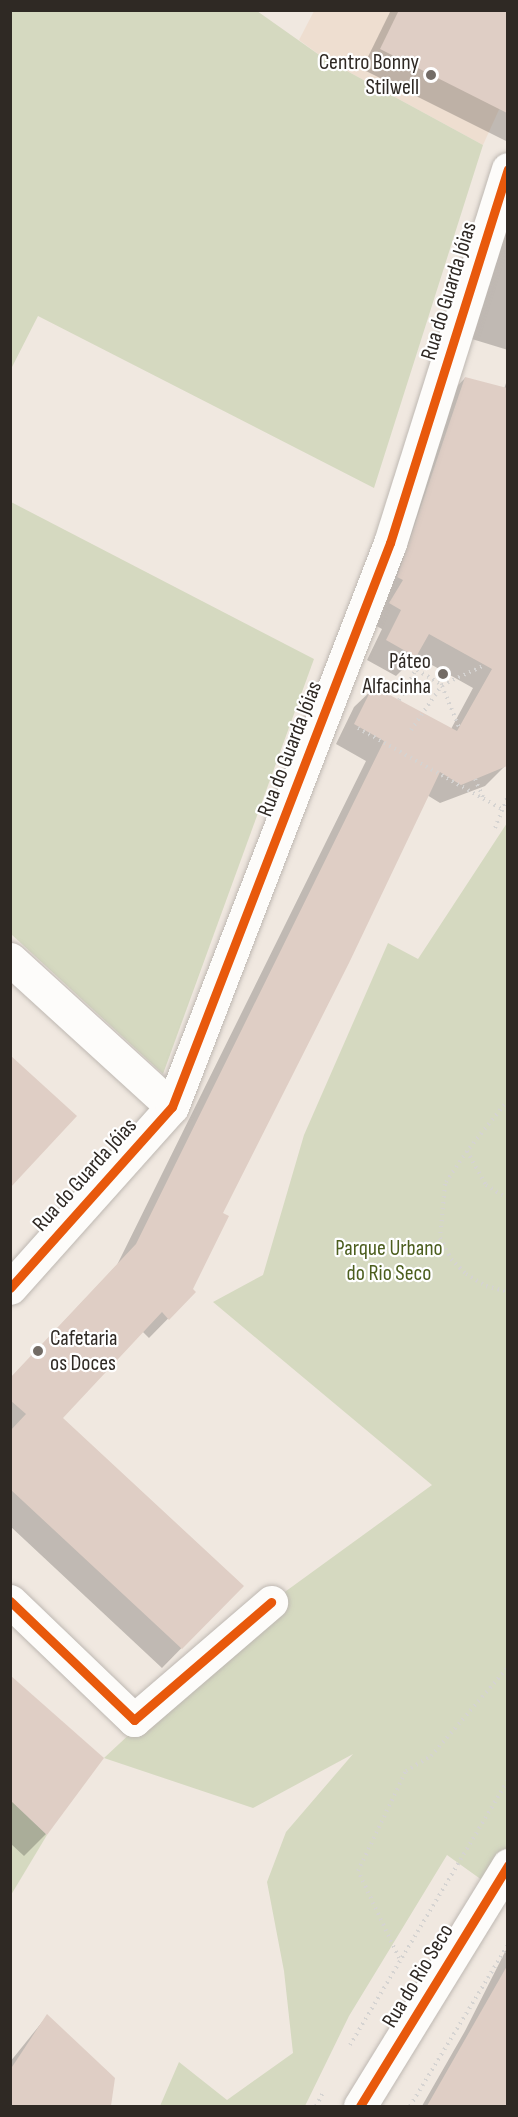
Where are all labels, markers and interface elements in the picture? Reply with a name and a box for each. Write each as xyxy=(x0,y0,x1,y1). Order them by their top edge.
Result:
place label: Centro Bonny Stilwell xyxy=(319,49,419,100)
marker: Centro Bonny Stilwell xyxy=(424,68,438,82)
street label: Rua do Guarda Jóias xyxy=(415,219,483,363)
place label: Páteo Alfacinha xyxy=(362,648,431,700)
marker: Páteo Alfacinha xyxy=(436,667,450,681)
street label: Rua do Guarda Jóias xyxy=(252,678,328,820)
street label: Rua do Guarda Jóias xyxy=(27,1113,143,1237)
park label: Parque Urbano do Rio Seco xyxy=(335,1235,443,1286)
place label: Cafetaria os Doces xyxy=(50,1325,117,1376)
marker: Cafetaria os Doces xyxy=(31,1344,45,1358)
street label: Rua do Rio Seco xyxy=(377,1919,459,2033)

